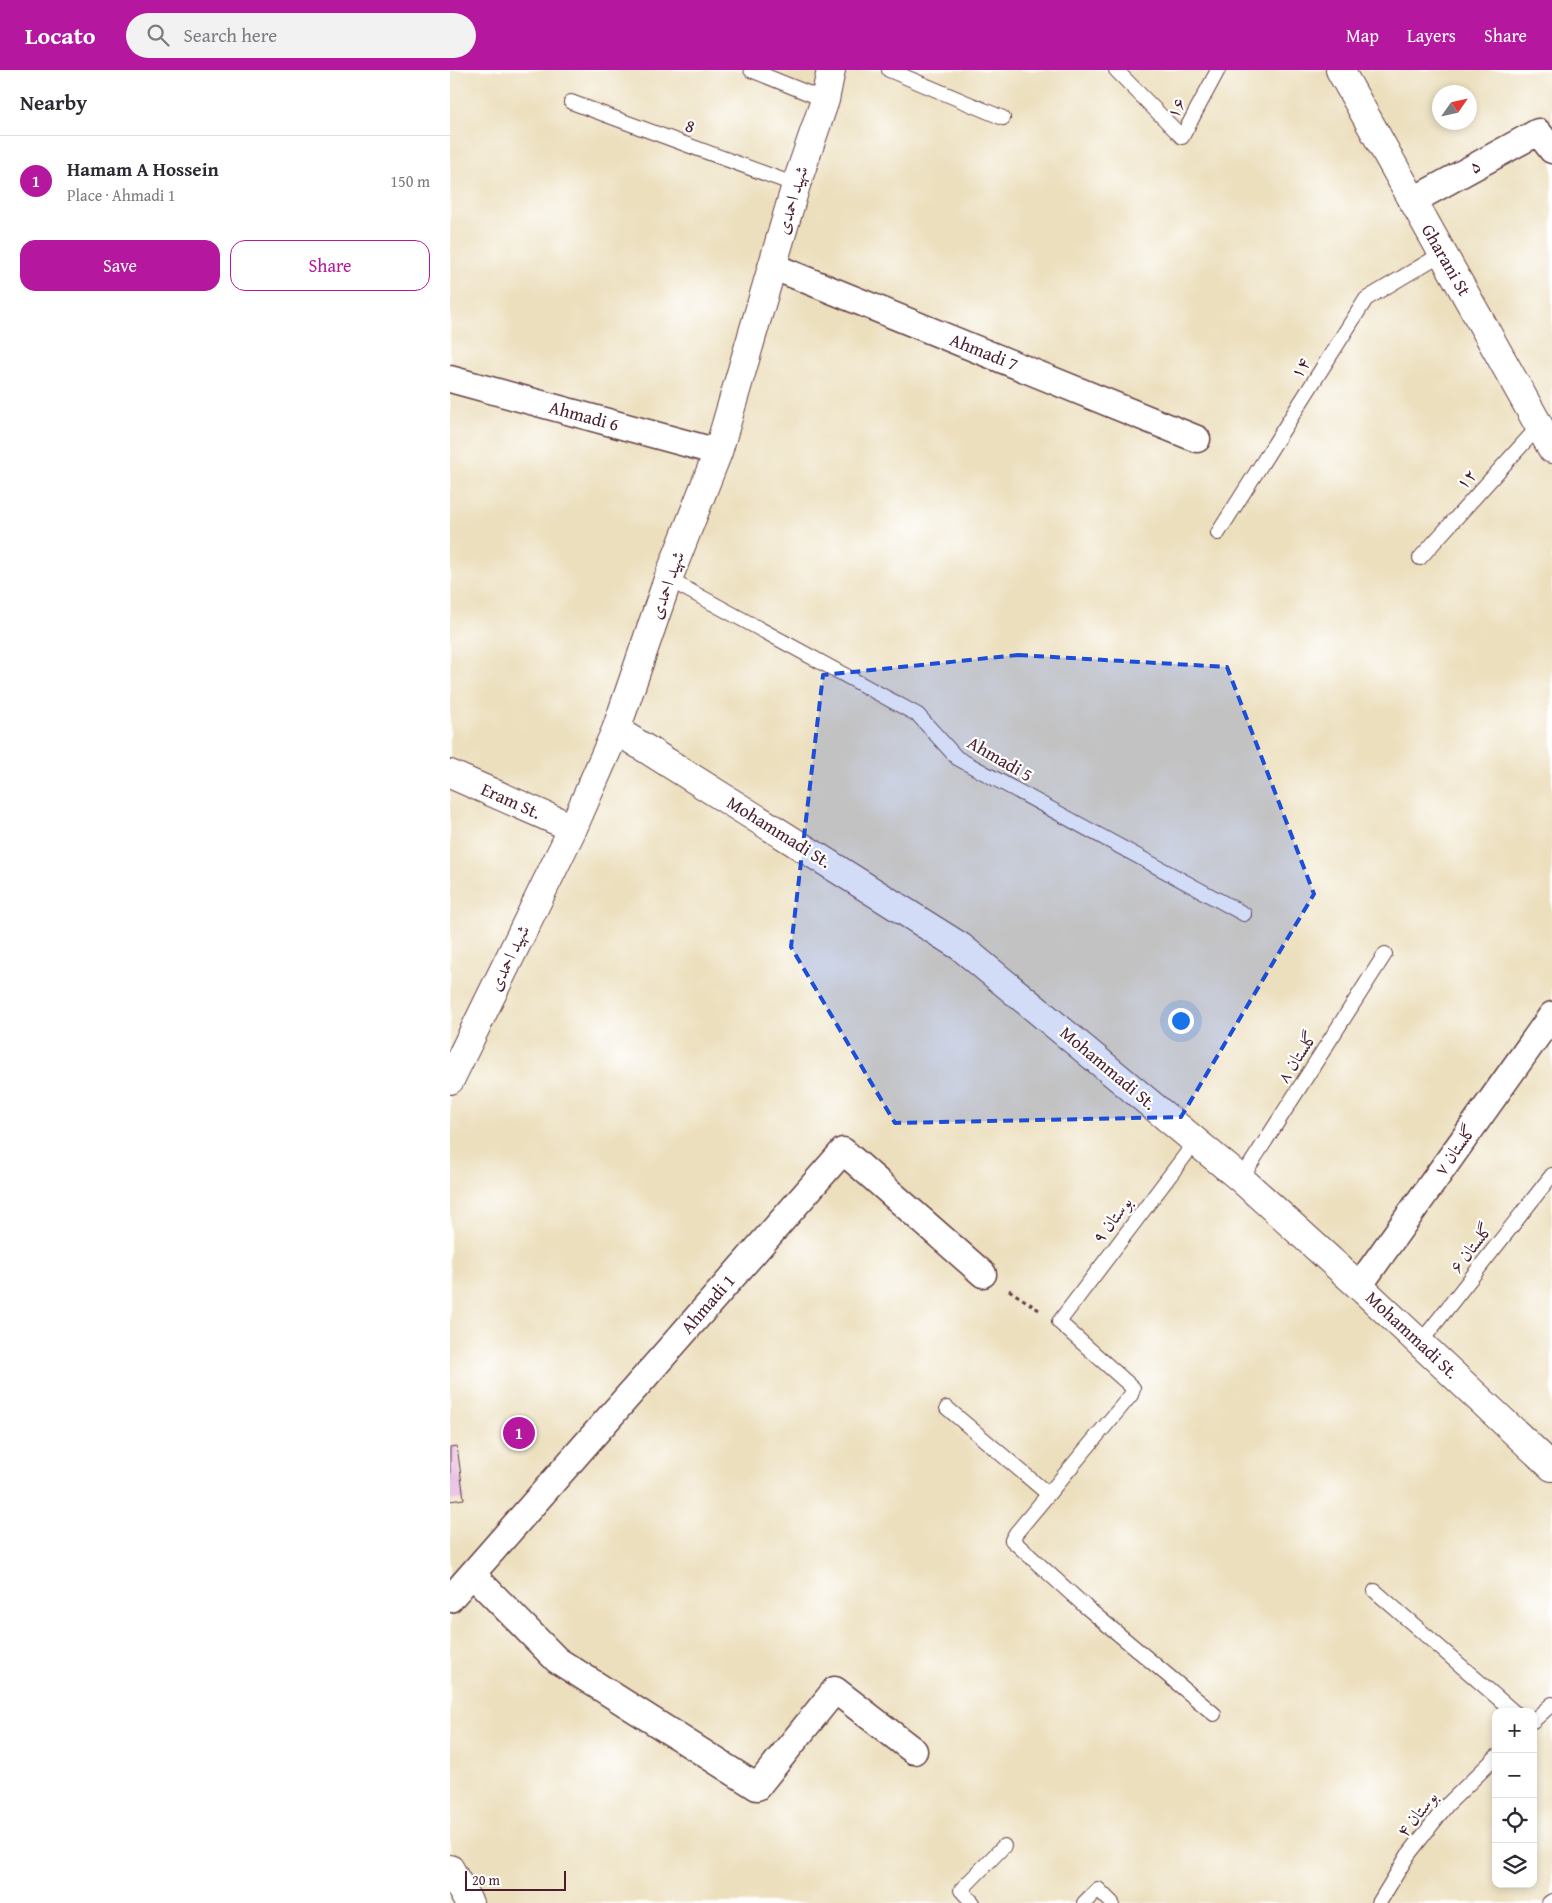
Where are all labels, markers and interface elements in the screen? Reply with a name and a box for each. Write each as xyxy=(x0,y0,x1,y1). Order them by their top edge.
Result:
search box xyxy=(126,13,476,58)
text: Locato xyxy=(25,18,96,53)
icon: search xyxy=(144,21,172,49)
text: Search here xyxy=(184,21,277,49)
text: Map xyxy=(1346,22,1379,49)
text: Layers xyxy=(1407,22,1456,49)
text: Share xyxy=(1484,22,1527,49)
north arrow xyxy=(1432,85,1477,130)
text: Nearby xyxy=(20,87,87,118)
street label: ۱۶ xyxy=(1159,92,1192,123)
street label: 8 xyxy=(681,111,699,140)
street label: ۵ xyxy=(1464,151,1486,180)
text: Hamam A Hossein xyxy=(67,155,219,183)
street label: شهید احمدی xyxy=(768,162,815,238)
text: 1 xyxy=(32,169,40,193)
text: 150 m xyxy=(390,169,430,193)
text: Place · Ahmadi 1 xyxy=(67,183,176,207)
street label: Gharani St xyxy=(1415,219,1478,301)
button: Save xyxy=(20,240,220,291)
button: Share xyxy=(230,240,430,291)
street label: Ahmadi 7 xyxy=(946,326,1022,377)
street label: ۱۴ xyxy=(1283,352,1317,384)
street label: Ahmadi 6 xyxy=(546,393,622,438)
street label: ۱۲ xyxy=(1449,462,1483,496)
street label: شهید احمدی xyxy=(642,547,691,623)
street label: Ahmadi 5 xyxy=(963,729,1038,788)
street label: Eram St. xyxy=(477,775,545,826)
street label: Mohammadi St. xyxy=(722,789,837,874)
street label: شهید احمدی xyxy=(481,920,536,995)
your location xyxy=(1168,1008,1194,1034)
street label: Mohammadi St. xyxy=(1054,1019,1162,1116)
street label: گلستان ۸ xyxy=(1270,1025,1324,1088)
street label: گلستان ۷ xyxy=(1427,1118,1482,1181)
street label: بوستان ۹ xyxy=(1085,1190,1138,1249)
street label: گلستان ۶ xyxy=(1442,1217,1499,1279)
street label: Ahmadi 1 xyxy=(674,1268,741,1340)
street label: Mohammadi St. xyxy=(1360,1284,1465,1385)
pin: 1 xyxy=(503,1414,535,1452)
map controls xyxy=(1492,1708,1537,1888)
button: + xyxy=(1492,1708,1537,1753)
button: − xyxy=(1492,1753,1537,1798)
street label: بوستان ۴ xyxy=(1389,1785,1444,1843)
button: locate xyxy=(1492,1798,1537,1843)
button: layers xyxy=(1492,1843,1537,1888)
scale bar xyxy=(465,1868,566,1891)
text: 20 m xyxy=(472,1870,500,1890)

